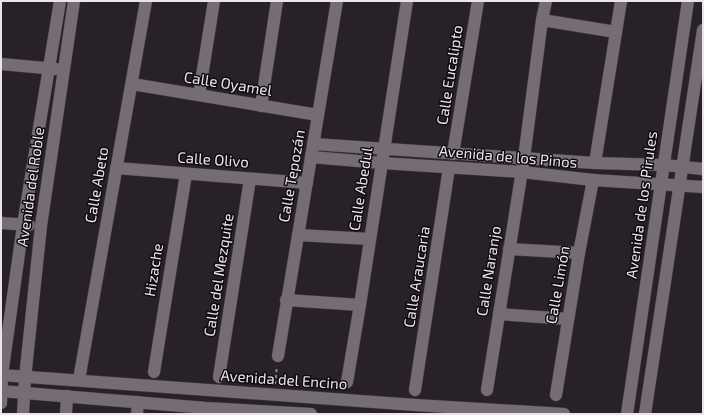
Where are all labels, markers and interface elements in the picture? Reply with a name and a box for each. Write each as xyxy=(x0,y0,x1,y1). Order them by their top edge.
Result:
street label: Calle Eucalipto xyxy=(432,24,466,126)
street label: Calle Oyamel xyxy=(183,67,274,99)
street label: Avenida del Roble xyxy=(13,126,47,248)
street label: Calle Tepozán xyxy=(274,128,308,224)
street label: Avenida de los Pirules xyxy=(622,130,660,280)
street label: Avenida de los Pinos xyxy=(438,141,578,171)
street label: Calle Abeto xyxy=(80,145,112,224)
street label: Calle Abedul xyxy=(345,145,376,232)
street label: Calle Olivo xyxy=(177,148,249,170)
street label: Calle del Mezquite xyxy=(199,212,237,338)
street label: Calle Naranjo xyxy=(472,224,505,317)
street label: Calle Araucaria xyxy=(399,225,433,329)
street label: Hizache xyxy=(140,242,166,298)
street label: Calle Limón xyxy=(541,244,573,325)
street label: Avenida del Encino xyxy=(220,366,348,392)

